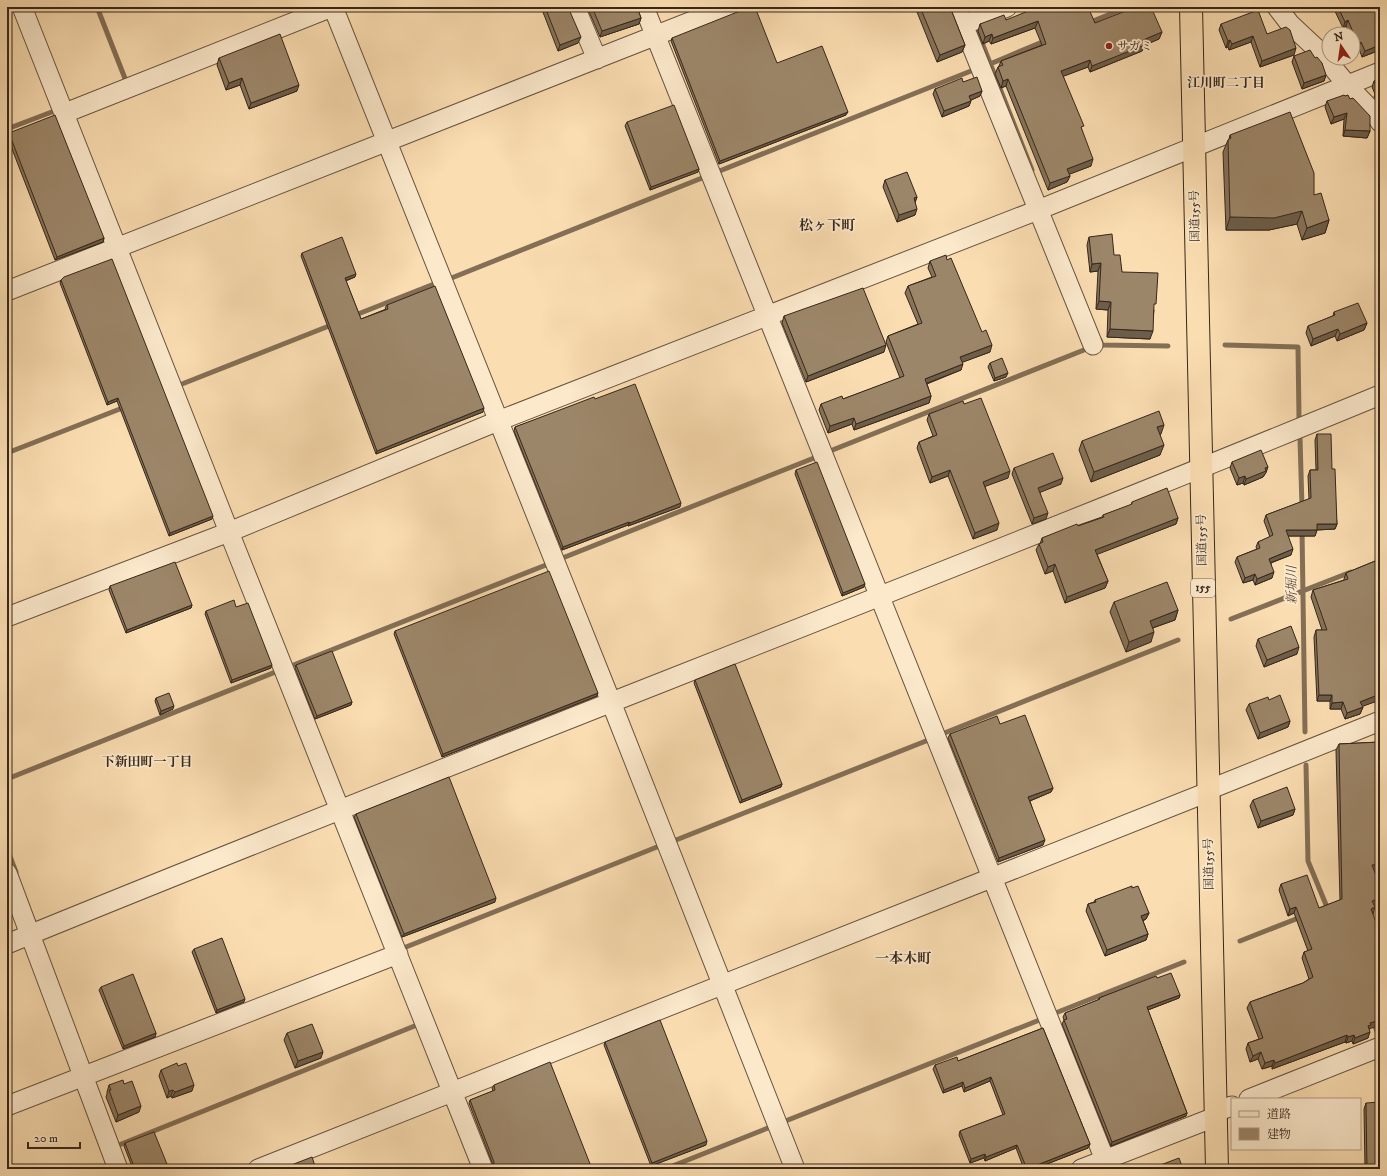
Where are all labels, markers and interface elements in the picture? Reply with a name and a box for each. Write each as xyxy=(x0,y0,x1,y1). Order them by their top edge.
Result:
north arrow xyxy=(1321,26,1361,66)
text: N xyxy=(1333,29,1345,45)
place label: サガミ xyxy=(1117,39,1153,54)
marker: サガミ xyxy=(1104,41,1114,51)
district label: 江川町二丁目 xyxy=(1187,75,1265,91)
street label: 国道155号 xyxy=(1187,190,1203,242)
district label: 松ヶ下町 xyxy=(799,217,856,235)
street label: 国道155号 xyxy=(1194,514,1210,566)
water label: 新堀川 xyxy=(1284,563,1300,605)
road number: 155 xyxy=(1191,579,1215,597)
district label: 下新田町一丁目 xyxy=(101,754,193,770)
street label: 国道155号 xyxy=(1201,838,1217,890)
district label: 一本木町 xyxy=(875,950,932,968)
legend xyxy=(1231,1098,1361,1150)
text: 道路 xyxy=(1267,1107,1291,1122)
scale bar xyxy=(28,1124,80,1150)
text: 建物 xyxy=(1267,1127,1291,1142)
text: 20 m xyxy=(34,1131,58,1146)

